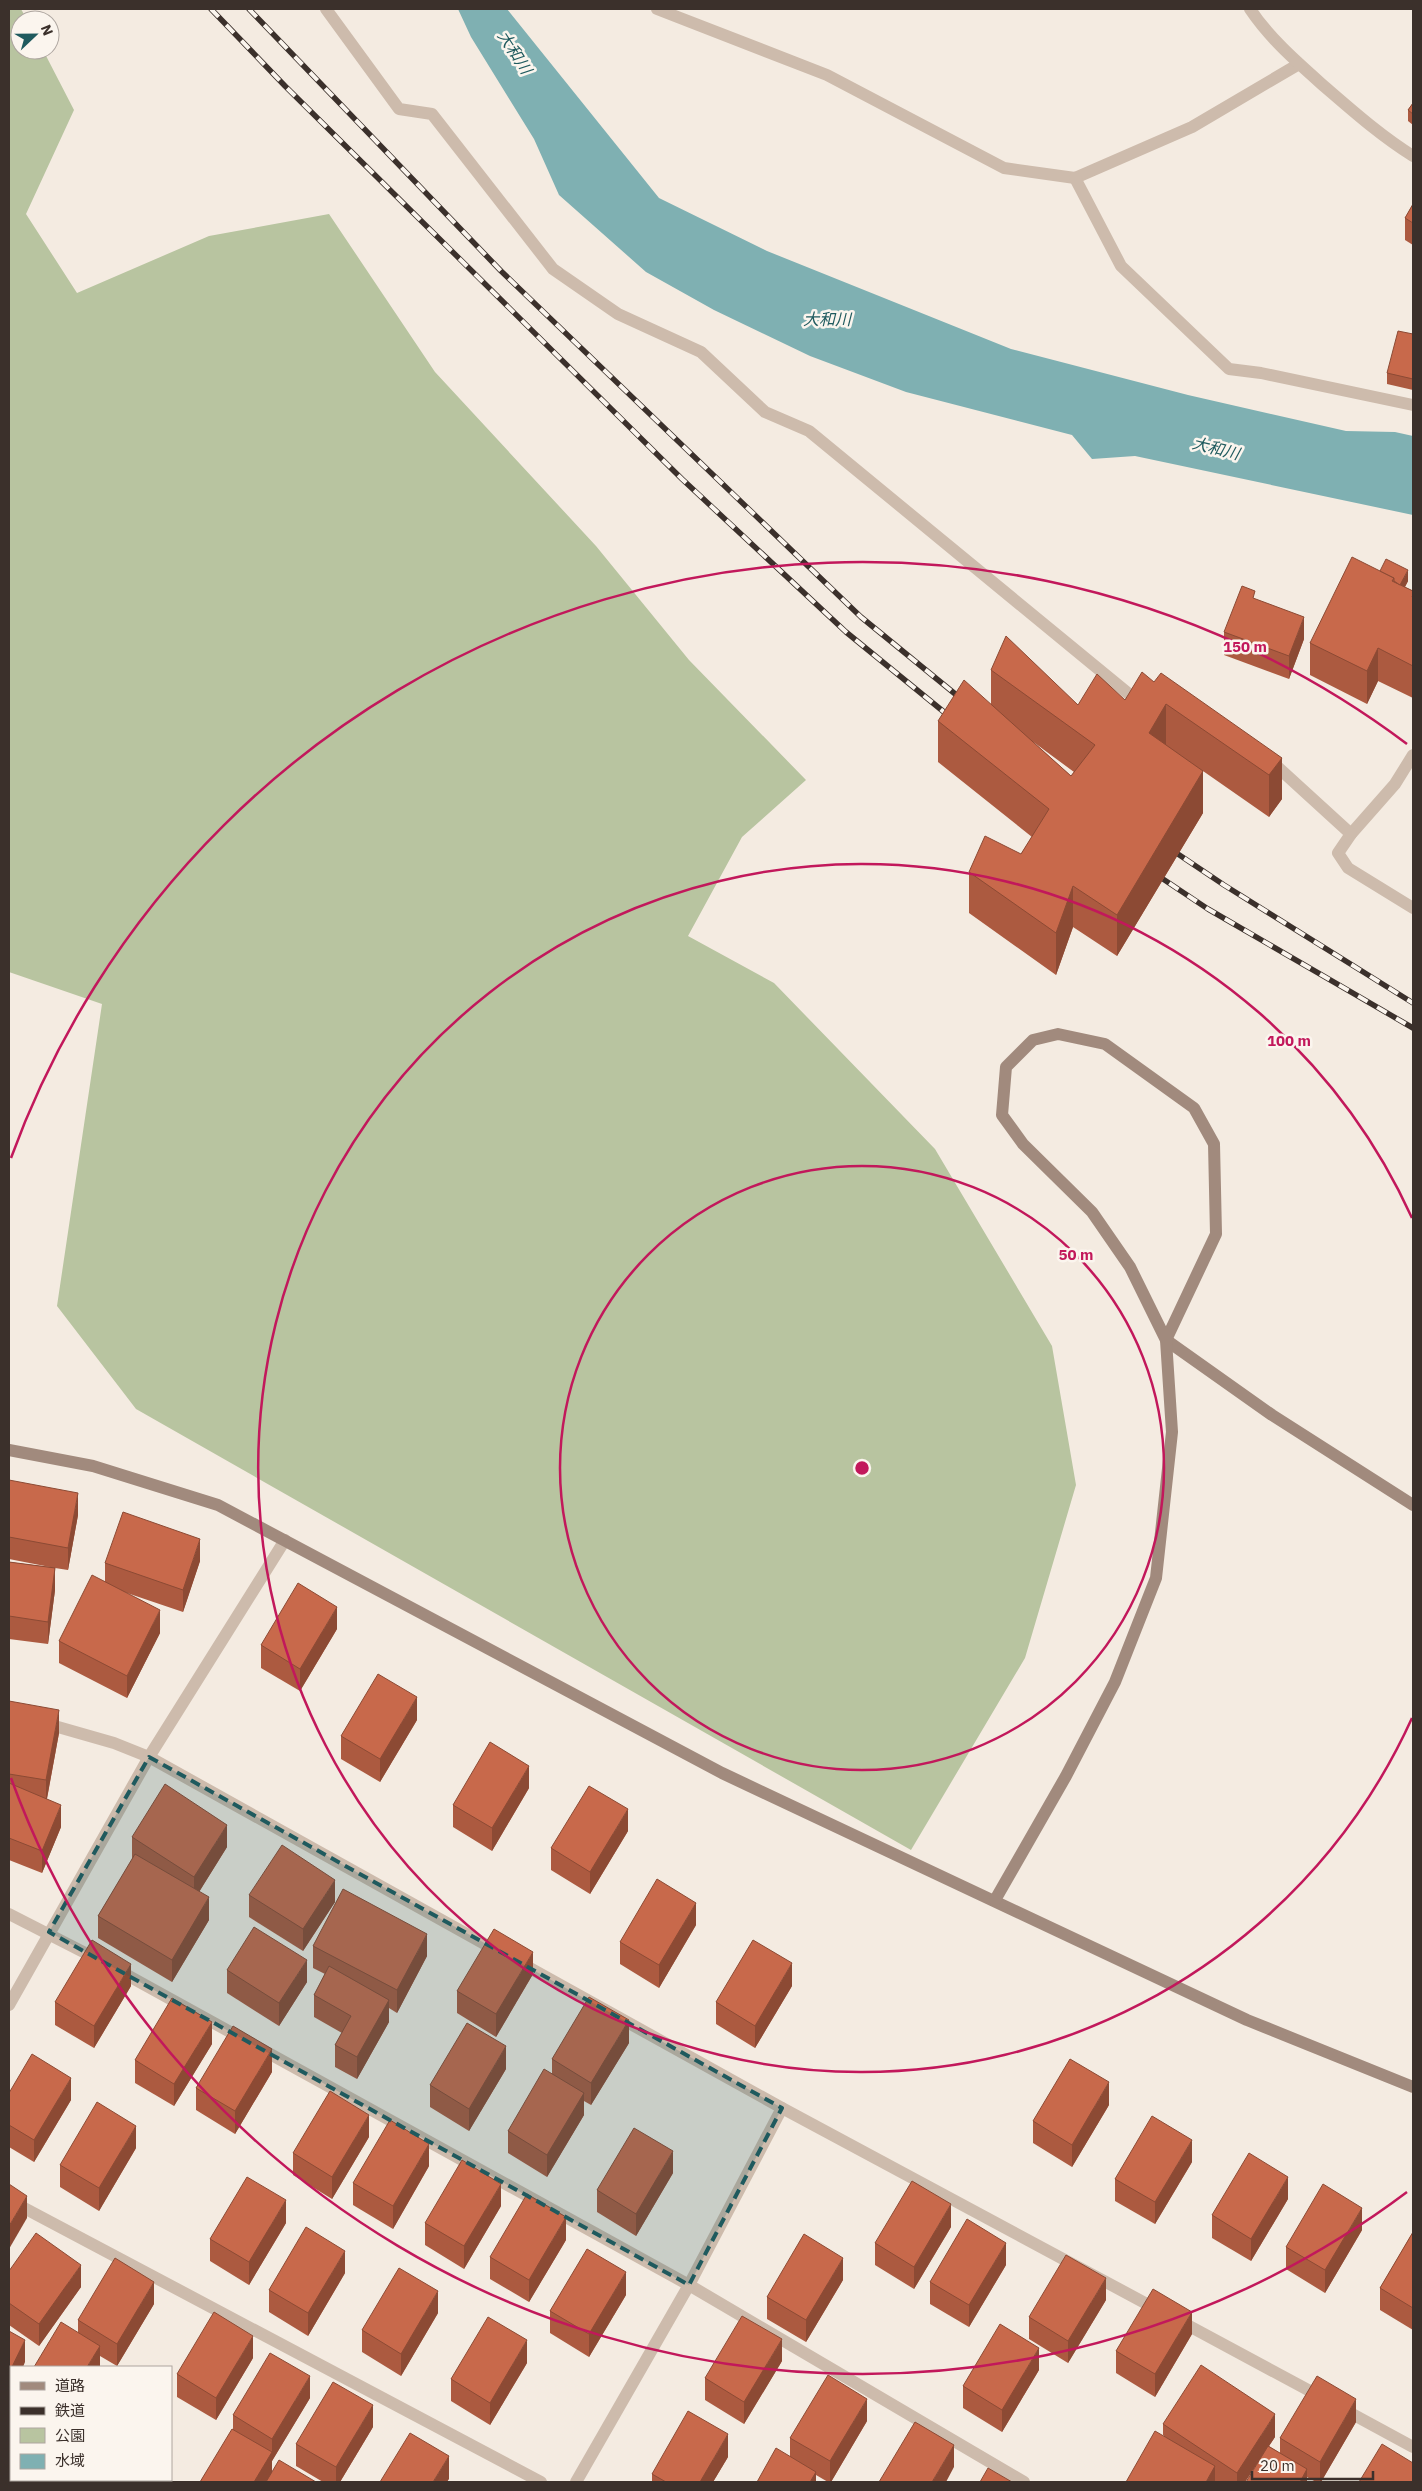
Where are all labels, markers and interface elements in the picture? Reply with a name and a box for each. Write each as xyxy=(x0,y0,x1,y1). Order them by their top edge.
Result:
north arrow xyxy=(10,10,60,60)
text: N xyxy=(37,22,57,38)
water label: 大和川 xyxy=(494,26,538,79)
water label: 大和川 xyxy=(803,309,853,329)
water label: 大和川 xyxy=(1190,432,1244,464)
text: 150 m xyxy=(1223,637,1267,656)
text: 100 m xyxy=(1267,1031,1311,1050)
text: 50 m xyxy=(1059,1245,1093,1264)
centre of rings xyxy=(853,1459,871,1477)
legend xyxy=(10,2366,172,2481)
text: 道路 xyxy=(55,2376,85,2395)
text: 鉄道 xyxy=(55,2401,85,2420)
text: 公園 xyxy=(55,2426,85,2445)
scale bar xyxy=(1252,2448,1373,2480)
text: 水域 xyxy=(55,2451,85,2470)
text: 20 m xyxy=(1260,2456,1295,2475)

